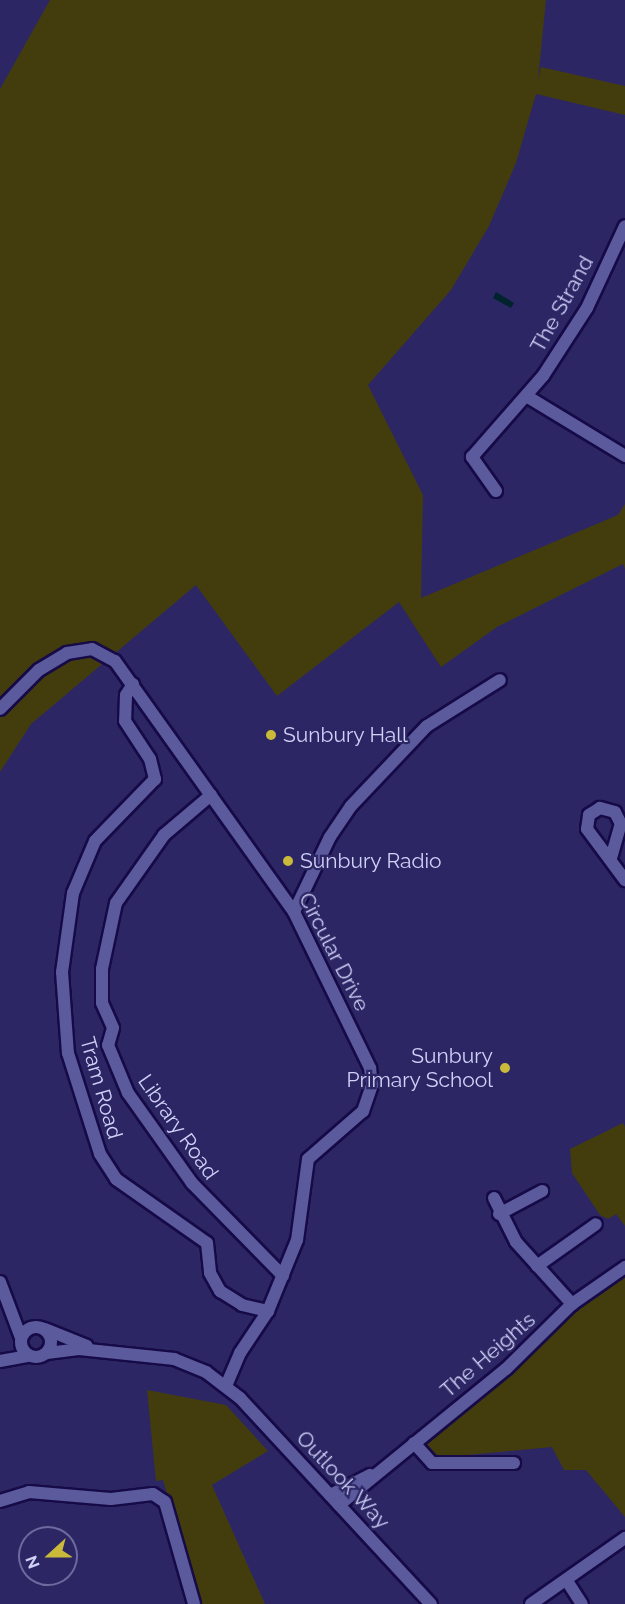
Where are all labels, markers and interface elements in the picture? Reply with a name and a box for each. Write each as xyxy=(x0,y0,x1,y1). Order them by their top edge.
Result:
street label: The Strand xyxy=(525,251,599,357)
place label: Sunbury Hall xyxy=(283,722,408,748)
marker: Sunbury Hall xyxy=(264,728,278,742)
place label: Sunbury Radio xyxy=(300,848,442,874)
marker: Sunbury Radio xyxy=(281,854,295,868)
street label: Circular Drive xyxy=(293,888,375,1016)
street label: Tram Road xyxy=(74,1034,128,1142)
place label: Sunbury Primary School xyxy=(346,1043,493,1093)
marker: Sunbury Primary School xyxy=(498,1061,512,1075)
street label: Library Road xyxy=(132,1069,224,1185)
street label: The Heights xyxy=(435,1307,541,1403)
street label: Outlook Way xyxy=(291,1425,395,1535)
north arrow xyxy=(18,1526,78,1586)
text: N xyxy=(22,1553,44,1571)

